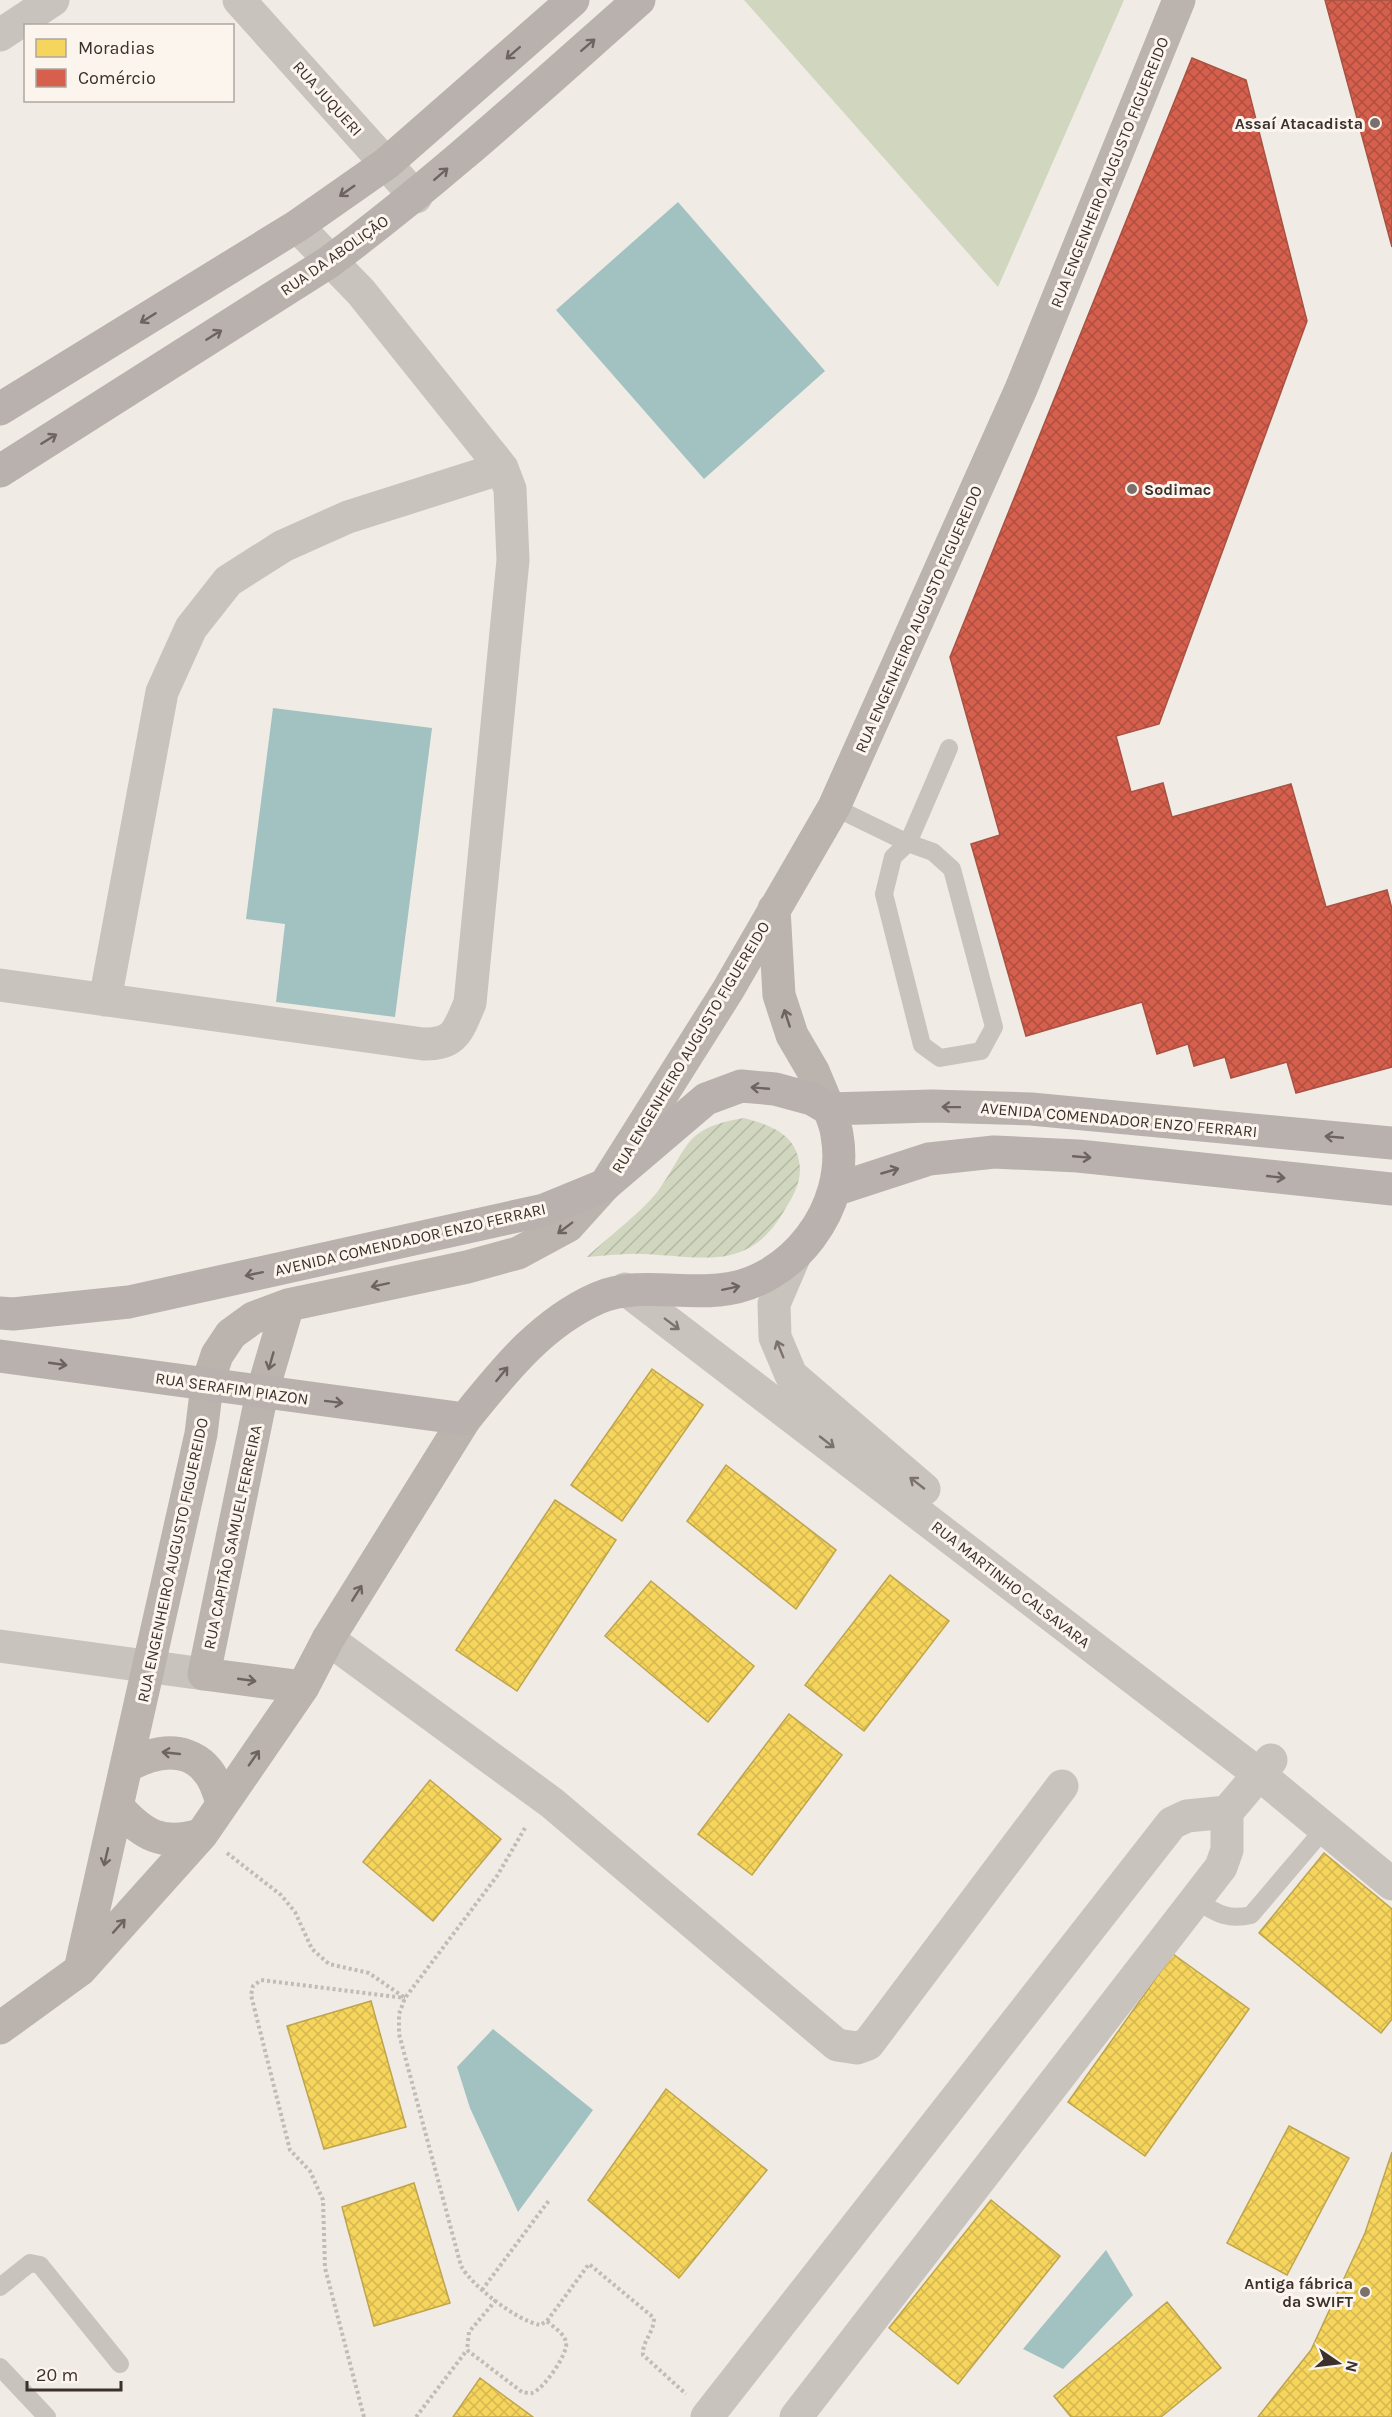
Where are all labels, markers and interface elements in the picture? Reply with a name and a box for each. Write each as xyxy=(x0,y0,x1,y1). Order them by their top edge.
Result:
legend xyxy=(24,24,234,102)
street label: RUA ENGENHEIRO AUGUSTO FIGUEREIDO xyxy=(1046,34,1173,310)
text: Moradias xyxy=(78,37,155,59)
one-way arrow xyxy=(580,38,595,52)
one-way arrow xyxy=(505,46,521,59)
street label: RUA JUQUERI xyxy=(289,57,366,140)
text: Comércio xyxy=(78,67,156,89)
place label: Assaí Atacadista xyxy=(1235,114,1363,133)
marker: Assaí Atacadista xyxy=(1368,116,1382,130)
one-way arrow xyxy=(434,167,449,181)
one-way arrow xyxy=(340,185,356,197)
street label: RUA DA ABOLIÇÃO xyxy=(277,211,392,300)
one-way arrow xyxy=(140,312,157,324)
one-way arrow xyxy=(205,328,222,340)
one-way arrow xyxy=(40,433,57,445)
place label: Sodimac xyxy=(1144,480,1211,499)
marker: Sodimac xyxy=(1125,482,1139,496)
street label: RUA ENGENHEIRO AUGUSTO FIGUEREIDO xyxy=(851,483,986,756)
street label: RUA ENGENHEIRO AUGUSTO FIGUEREIDO xyxy=(607,918,773,1177)
one-way arrow xyxy=(780,1009,791,1028)
one-way arrow xyxy=(751,1082,771,1093)
street label: AVENIDA COMENDADOR ENZO FERRARI xyxy=(980,1098,1258,1141)
one-way arrow xyxy=(942,1101,962,1113)
one-way arrow xyxy=(1324,1131,1344,1142)
one-way arrow xyxy=(1072,1152,1092,1163)
one-way arrow xyxy=(880,1164,899,1176)
one-way arrow xyxy=(1266,1172,1286,1183)
street label: AVENIDA COMENDADOR ENZO FERRARI xyxy=(273,1199,547,1280)
one-way arrow xyxy=(557,1221,573,1234)
one-way arrow xyxy=(245,1269,265,1280)
one-way arrow xyxy=(371,1280,391,1291)
one-way arrow xyxy=(721,1282,740,1293)
one-way arrow xyxy=(663,1318,679,1330)
one-way arrow xyxy=(774,1340,785,1359)
one-way arrow xyxy=(265,1351,276,1370)
one-way arrow xyxy=(48,1358,67,1369)
one-way arrow xyxy=(495,1366,508,1382)
street label: RUA SERAFIM PIAZON xyxy=(154,1368,310,1409)
one-way arrow xyxy=(324,1397,344,1408)
street label: RUA ENGENHEIRO AUGUSTO FIGUEREIDO xyxy=(133,1416,212,1704)
street label: RUA CAPITÃO SAMUEL FERREIRA xyxy=(199,1423,266,1651)
one-way arrow xyxy=(818,1436,834,1449)
one-way arrow xyxy=(910,1477,926,1490)
street label: RUA MARTINHO CALSAVARA xyxy=(928,1517,1094,1652)
one-way arrow xyxy=(352,1585,364,1602)
one-way arrow xyxy=(237,1674,257,1685)
one-way arrow xyxy=(162,1747,181,1758)
one-way arrow xyxy=(248,1750,260,1767)
one-way arrow xyxy=(99,1847,111,1866)
one-way arrow xyxy=(112,1919,126,1934)
place label: Antiga fábrica da SWIFT xyxy=(1244,2274,1353,2311)
marker: Antiga fábrica da SWIFT xyxy=(1358,2285,1372,2299)
north arrow xyxy=(1308,2333,1368,2393)
scale bar xyxy=(27,2354,122,2392)
text: N xyxy=(1341,2359,1363,2374)
text: 20 m xyxy=(36,2364,78,2386)

